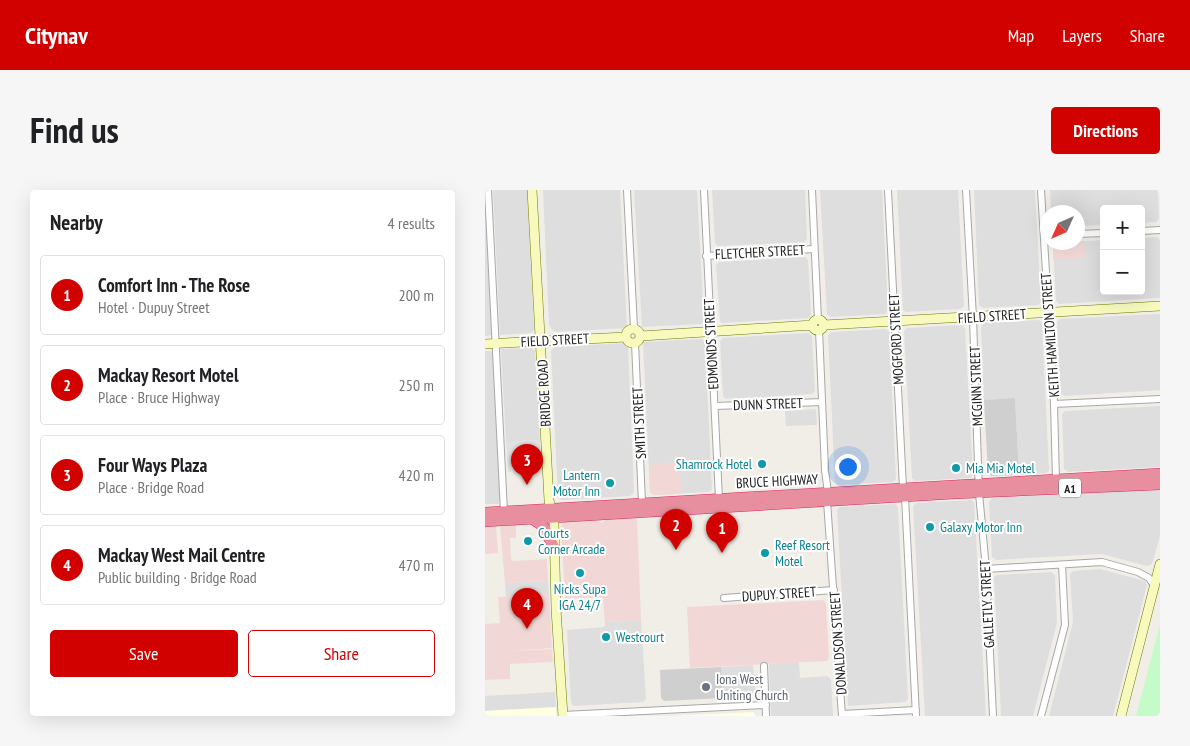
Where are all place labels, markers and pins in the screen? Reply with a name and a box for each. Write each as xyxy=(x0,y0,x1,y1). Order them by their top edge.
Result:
pin: 3 xyxy=(511,444,543,485)
place label: Shamrock Hotel xyxy=(676,455,753,473)
marker: Shamrock Hotel xyxy=(756,458,768,470)
place label: Mia Mia Motel xyxy=(966,459,1036,477)
marker: Mia Mia Motel xyxy=(950,462,962,474)
place label: Lantern Motor Inn xyxy=(553,466,600,500)
marker: Lantern Motor Inn xyxy=(604,477,616,489)
pin: 2 xyxy=(660,509,692,550)
pin: 1 xyxy=(706,512,738,553)
place label: Galaxy Motor Inn xyxy=(940,518,1022,536)
marker: Galaxy Motor Inn xyxy=(924,521,936,533)
place label: Courts Corner Arcade xyxy=(538,524,605,558)
marker: Courts Corner Arcade xyxy=(522,535,534,547)
place label: Reef Resort Motel xyxy=(775,536,830,570)
marker: Reef Resort Motel xyxy=(759,547,771,559)
marker: Nicks Supa IGA 24/7 xyxy=(574,567,586,579)
place label: Nicks Supa IGA 24/7 xyxy=(554,580,606,614)
pin: 4 xyxy=(511,588,543,629)
place label: Westcourt xyxy=(616,628,664,646)
marker: Westcourt xyxy=(600,631,612,643)
place label: Iona West Uniting Church xyxy=(716,670,788,704)
marker: Iona West Uniting Church xyxy=(700,681,712,693)

